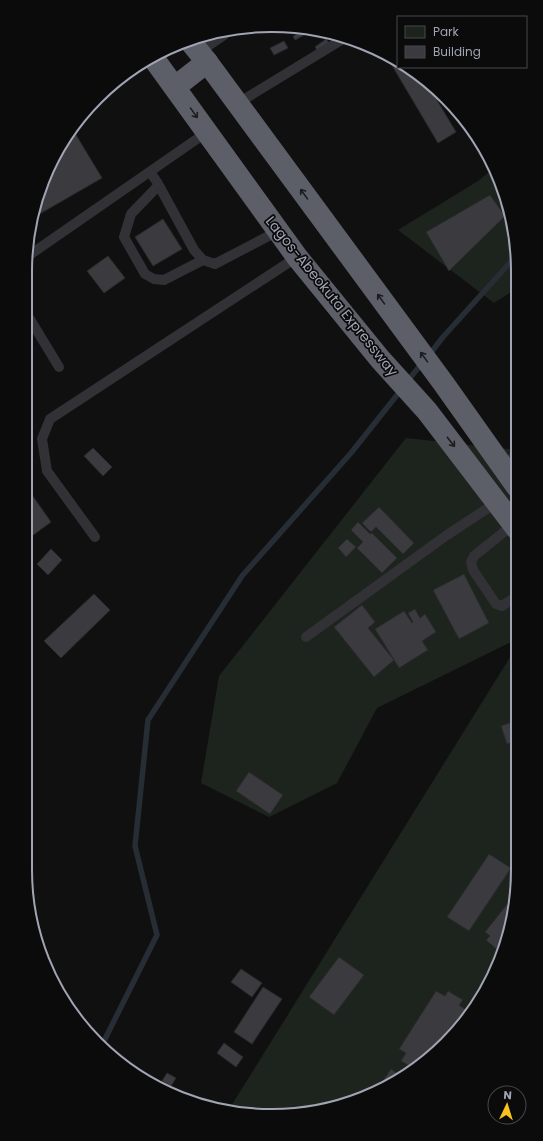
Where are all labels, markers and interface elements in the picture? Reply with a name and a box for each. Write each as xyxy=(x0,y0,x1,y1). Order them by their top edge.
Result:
legend xyxy=(397,16,527,68)
text: Park xyxy=(433,23,460,40)
text: Building xyxy=(433,43,481,60)
one-way arrow xyxy=(190,107,198,118)
one-way arrow xyxy=(300,189,309,200)
street label: Lagos-Abeokuta Expressway xyxy=(261,212,403,380)
one-way arrow xyxy=(377,294,386,305)
one-way arrow xyxy=(420,352,428,363)
one-way arrow xyxy=(446,436,455,447)
north arrow xyxy=(487,1085,527,1125)
text: N xyxy=(503,1087,512,1103)

